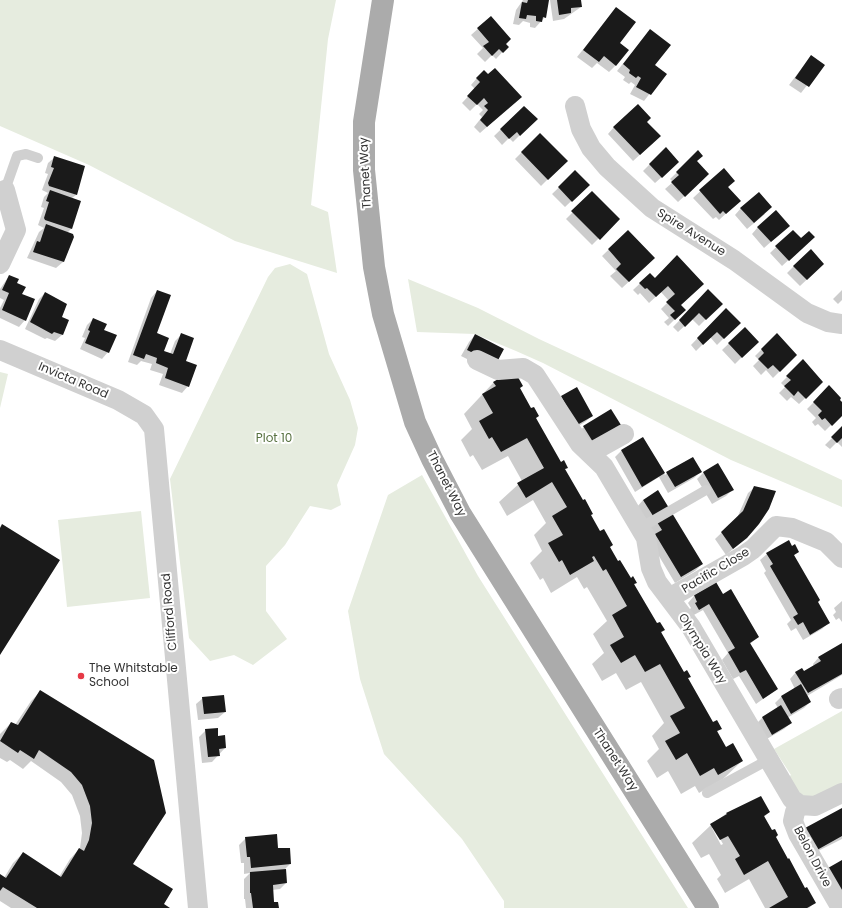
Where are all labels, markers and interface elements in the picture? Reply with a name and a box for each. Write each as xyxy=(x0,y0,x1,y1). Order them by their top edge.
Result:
street label: Thanet Way xyxy=(357,137,375,209)
street label: Spire Avenue xyxy=(654,206,728,260)
street label: Invicta Road xyxy=(36,360,110,402)
park label: Plot 10 xyxy=(256,432,292,446)
street label: Thanet Way xyxy=(423,449,469,519)
street label: Pacific Close xyxy=(680,545,752,597)
street label: Clifford Road xyxy=(159,573,181,651)
street label: Olympia Way xyxy=(675,611,729,687)
place label: The Whitstable School xyxy=(89,662,178,690)
marker: The Whitstable School xyxy=(76,671,86,681)
street label: Thanet Way xyxy=(589,726,641,794)
street label: Belon Drive xyxy=(790,824,834,890)

